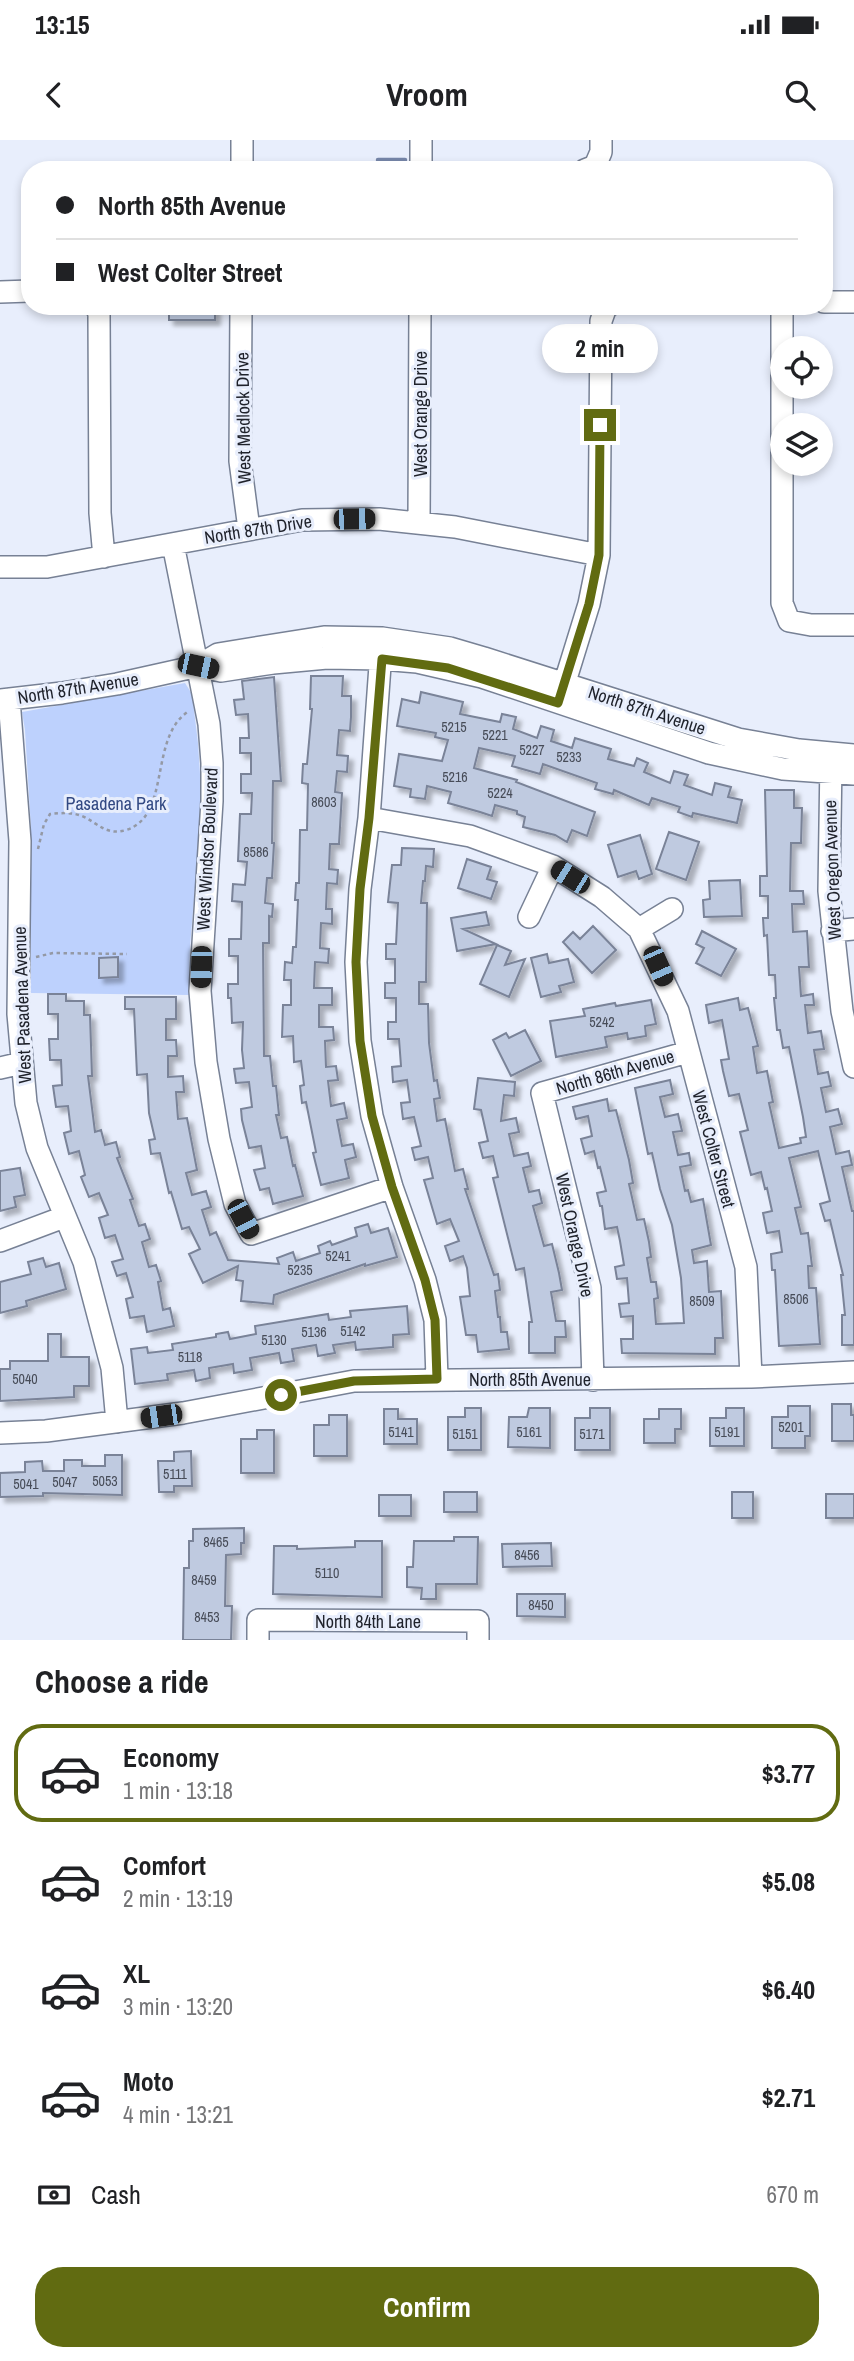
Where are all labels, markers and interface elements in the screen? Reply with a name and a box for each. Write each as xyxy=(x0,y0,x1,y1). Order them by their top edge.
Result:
text: 13:15 xyxy=(35,7,90,42)
text: Vroom xyxy=(386,73,468,116)
icon: back xyxy=(35,76,73,114)
icon: search xyxy=(781,76,819,114)
text: North 85th Avenue xyxy=(98,188,286,223)
text: West Colter Street xyxy=(98,255,282,290)
callout: 2 min xyxy=(542,324,658,372)
text: 2 min xyxy=(575,333,625,364)
map controls xyxy=(770,336,833,476)
button: locate xyxy=(770,336,833,399)
street label: West Orange Drive xyxy=(408,351,433,477)
street label: West Medlock Drive xyxy=(229,352,257,484)
route end xyxy=(584,409,616,441)
button: layers xyxy=(770,413,833,476)
street label: North 87th Drive xyxy=(203,508,313,550)
car xyxy=(333,508,376,530)
car xyxy=(176,651,221,681)
street label: North 87th Avenue xyxy=(16,666,140,710)
street label: North 87th Avenue xyxy=(585,679,709,741)
house number: 5215 xyxy=(441,718,467,736)
house number: 5221 xyxy=(482,726,508,744)
house number: 5227 xyxy=(519,741,545,759)
house number: 5233 xyxy=(556,748,582,766)
street label: West Windsor Boulevard xyxy=(190,767,224,931)
house number: 5216 xyxy=(442,768,468,786)
house number: 5224 xyxy=(487,784,513,802)
park label: Pasadena Park xyxy=(66,791,167,816)
house number: 8603 xyxy=(311,793,337,811)
street label: West Oregon Avenue xyxy=(817,800,847,940)
house number: 8586 xyxy=(243,843,269,861)
car xyxy=(547,857,594,897)
street label: West Pasadena Avenue xyxy=(7,926,37,1084)
car xyxy=(640,943,677,989)
car xyxy=(190,946,213,988)
house number: 5242 xyxy=(589,1013,615,1031)
street label: North 86th Avenue xyxy=(553,1043,677,1101)
street label: West Colter Street xyxy=(686,1088,742,1210)
street label: West Orange Drive xyxy=(550,1171,600,1299)
car xyxy=(224,1196,263,1242)
house number: 5241 xyxy=(325,1247,351,1265)
house number: 5235 xyxy=(287,1261,313,1279)
house number: 8506 xyxy=(783,1290,809,1308)
house number: 8509 xyxy=(689,1292,715,1310)
house number: 5142 xyxy=(340,1322,366,1340)
house number: 5136 xyxy=(301,1323,327,1341)
house number: 5130 xyxy=(261,1331,287,1349)
house number: 5118 xyxy=(178,1348,202,1366)
street label: North 85th Avenue xyxy=(469,1367,591,1392)
house number: 5040 xyxy=(12,1370,38,1388)
route start xyxy=(265,1379,297,1411)
car xyxy=(139,1403,184,1429)
house number: 5201 xyxy=(778,1418,804,1436)
house number: 5141 xyxy=(388,1423,414,1441)
house number: 5161 xyxy=(516,1423,542,1441)
house number: 5191 xyxy=(714,1423,740,1441)
house number: 5151 xyxy=(452,1425,478,1443)
house number: 5171 xyxy=(579,1425,605,1443)
house number: 5111 xyxy=(163,1465,188,1483)
house number: 5053 xyxy=(92,1472,118,1490)
house number: 5047 xyxy=(52,1473,78,1491)
house number: 5041 xyxy=(13,1475,39,1493)
house number: 8465 xyxy=(203,1533,229,1551)
house number: 8456 xyxy=(514,1546,540,1564)
house number: 5110 xyxy=(315,1564,339,1582)
house number: 8459 xyxy=(191,1571,217,1589)
house number: 8450 xyxy=(528,1596,554,1614)
house number: 8453 xyxy=(194,1608,220,1626)
street label: North 84th Lane xyxy=(315,1609,421,1634)
text: Choose a ride xyxy=(35,1660,209,1703)
text: Economy xyxy=(123,1740,219,1775)
icon: car xyxy=(39,1742,102,1805)
text: $3.77 xyxy=(762,1756,815,1791)
text: 1 min · 13:18 xyxy=(123,1775,233,1806)
text: Comfort xyxy=(123,1848,206,1883)
icon: car xyxy=(39,1850,102,1913)
text: $5.08 xyxy=(762,1864,815,1899)
text: 2 min · 13:19 xyxy=(123,1883,233,1914)
text: XL xyxy=(123,1956,150,1991)
icon: car xyxy=(39,1958,102,2021)
text: $6.40 xyxy=(762,1972,815,2007)
text: 3 min · 13:20 xyxy=(123,1991,233,2022)
text: Moto xyxy=(123,2064,174,2099)
icon: car xyxy=(39,2066,102,2129)
text: $2.71 xyxy=(762,2080,815,2115)
text: 4 min · 13:21 xyxy=(123,2099,233,2130)
icon: cash xyxy=(35,2176,73,2214)
text: Cash xyxy=(91,2177,141,2212)
text: 670 m xyxy=(767,2179,819,2210)
button: Confirm xyxy=(35,2267,819,2347)

